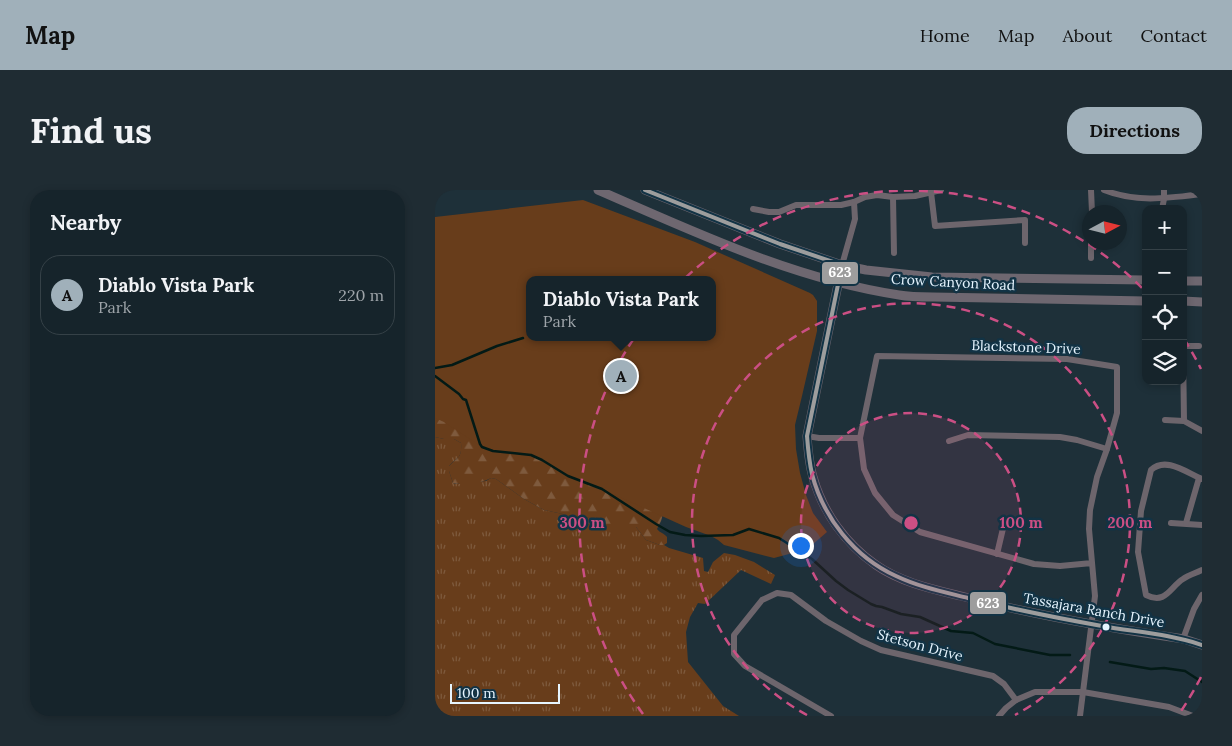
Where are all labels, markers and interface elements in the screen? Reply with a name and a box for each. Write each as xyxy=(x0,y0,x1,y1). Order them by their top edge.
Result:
text: Map xyxy=(25,20,75,51)
text: Home xyxy=(920,24,970,47)
text: Map xyxy=(998,24,1034,47)
text: About xyxy=(1062,24,1112,47)
text: Contact xyxy=(1140,24,1207,47)
button: Directions xyxy=(1067,107,1202,154)
text: Find us xyxy=(30,108,152,153)
north arrow xyxy=(1082,205,1127,250)
map controls xyxy=(1142,205,1187,385)
button: + xyxy=(1142,205,1187,250)
text: Nearby xyxy=(50,209,121,236)
button: − xyxy=(1142,250,1187,295)
line badge: 623 xyxy=(821,261,859,285)
text: 623 xyxy=(828,263,852,281)
street label: Crow Canyon Road xyxy=(891,270,1015,294)
text: Diablo Vista Park xyxy=(98,273,254,297)
popup xyxy=(526,276,716,341)
text: A xyxy=(62,285,72,305)
text: 220 m xyxy=(338,285,384,305)
text: Diablo Vista Park xyxy=(543,287,699,311)
button: locate xyxy=(1142,295,1187,340)
text: Park xyxy=(98,297,131,317)
text: Park xyxy=(543,311,576,331)
street label: Blackstone Drive xyxy=(971,336,1081,358)
button: layers xyxy=(1142,340,1187,385)
pin: A xyxy=(605,357,637,395)
text: 300 m xyxy=(559,513,605,532)
text: 100 m xyxy=(1000,513,1043,532)
text: 200 m xyxy=(1108,513,1153,532)
centre of rings xyxy=(902,514,920,532)
your location xyxy=(788,533,814,559)
street label: Tassajara Ranch Drive xyxy=(1022,589,1166,631)
line badge: 623 xyxy=(969,591,1007,615)
text: 623 xyxy=(976,594,1000,612)
unlabelled marker xyxy=(1101,622,1111,632)
street label: Stetson Drive xyxy=(875,625,965,665)
scale bar xyxy=(450,681,560,704)
text: 100 m xyxy=(457,684,496,702)

